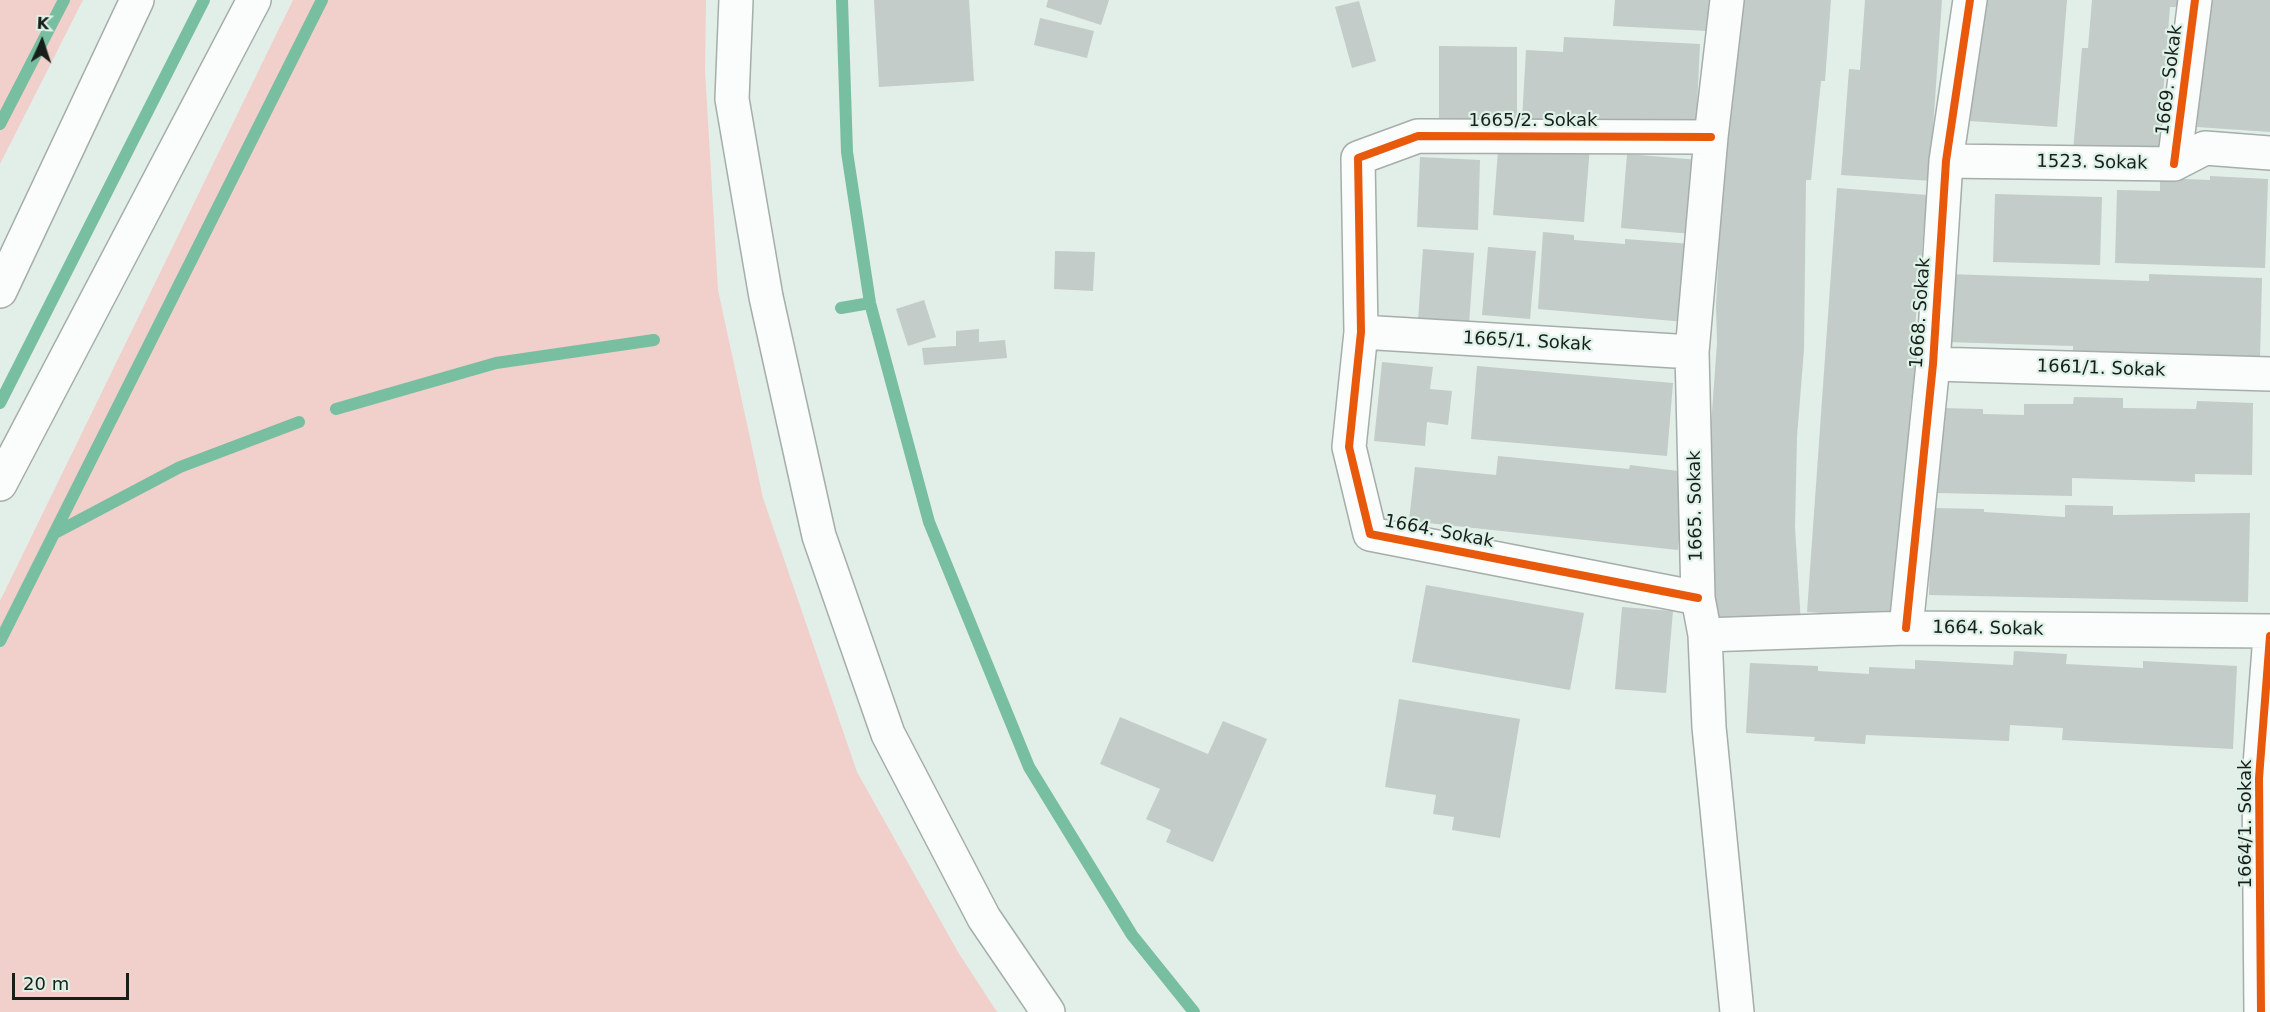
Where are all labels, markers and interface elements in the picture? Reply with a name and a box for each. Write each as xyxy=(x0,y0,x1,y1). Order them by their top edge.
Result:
north arrow xyxy=(12,12,72,72)
text: K xyxy=(36,14,50,33)
street label: 1669. Sokak xyxy=(2153,23,2187,137)
street label: 1665/2. Sokak xyxy=(1469,110,1597,132)
street label: 1523. Sokak xyxy=(2036,151,2148,175)
street label: 1668. Sokak xyxy=(1906,257,1936,369)
street label: 1665/1. Sokak xyxy=(1462,328,1592,356)
street label: 1661/1. Sokak xyxy=(2036,356,2166,382)
street label: 1665. Sokak xyxy=(1684,450,1708,562)
street label: 1664. Sokak xyxy=(1382,511,1496,553)
street label: 1664. Sokak xyxy=(1932,617,2044,641)
street label: 1664/1. Sokak xyxy=(2235,760,2257,888)
scale bar xyxy=(15,961,132,999)
text: 20 m xyxy=(23,973,69,994)

